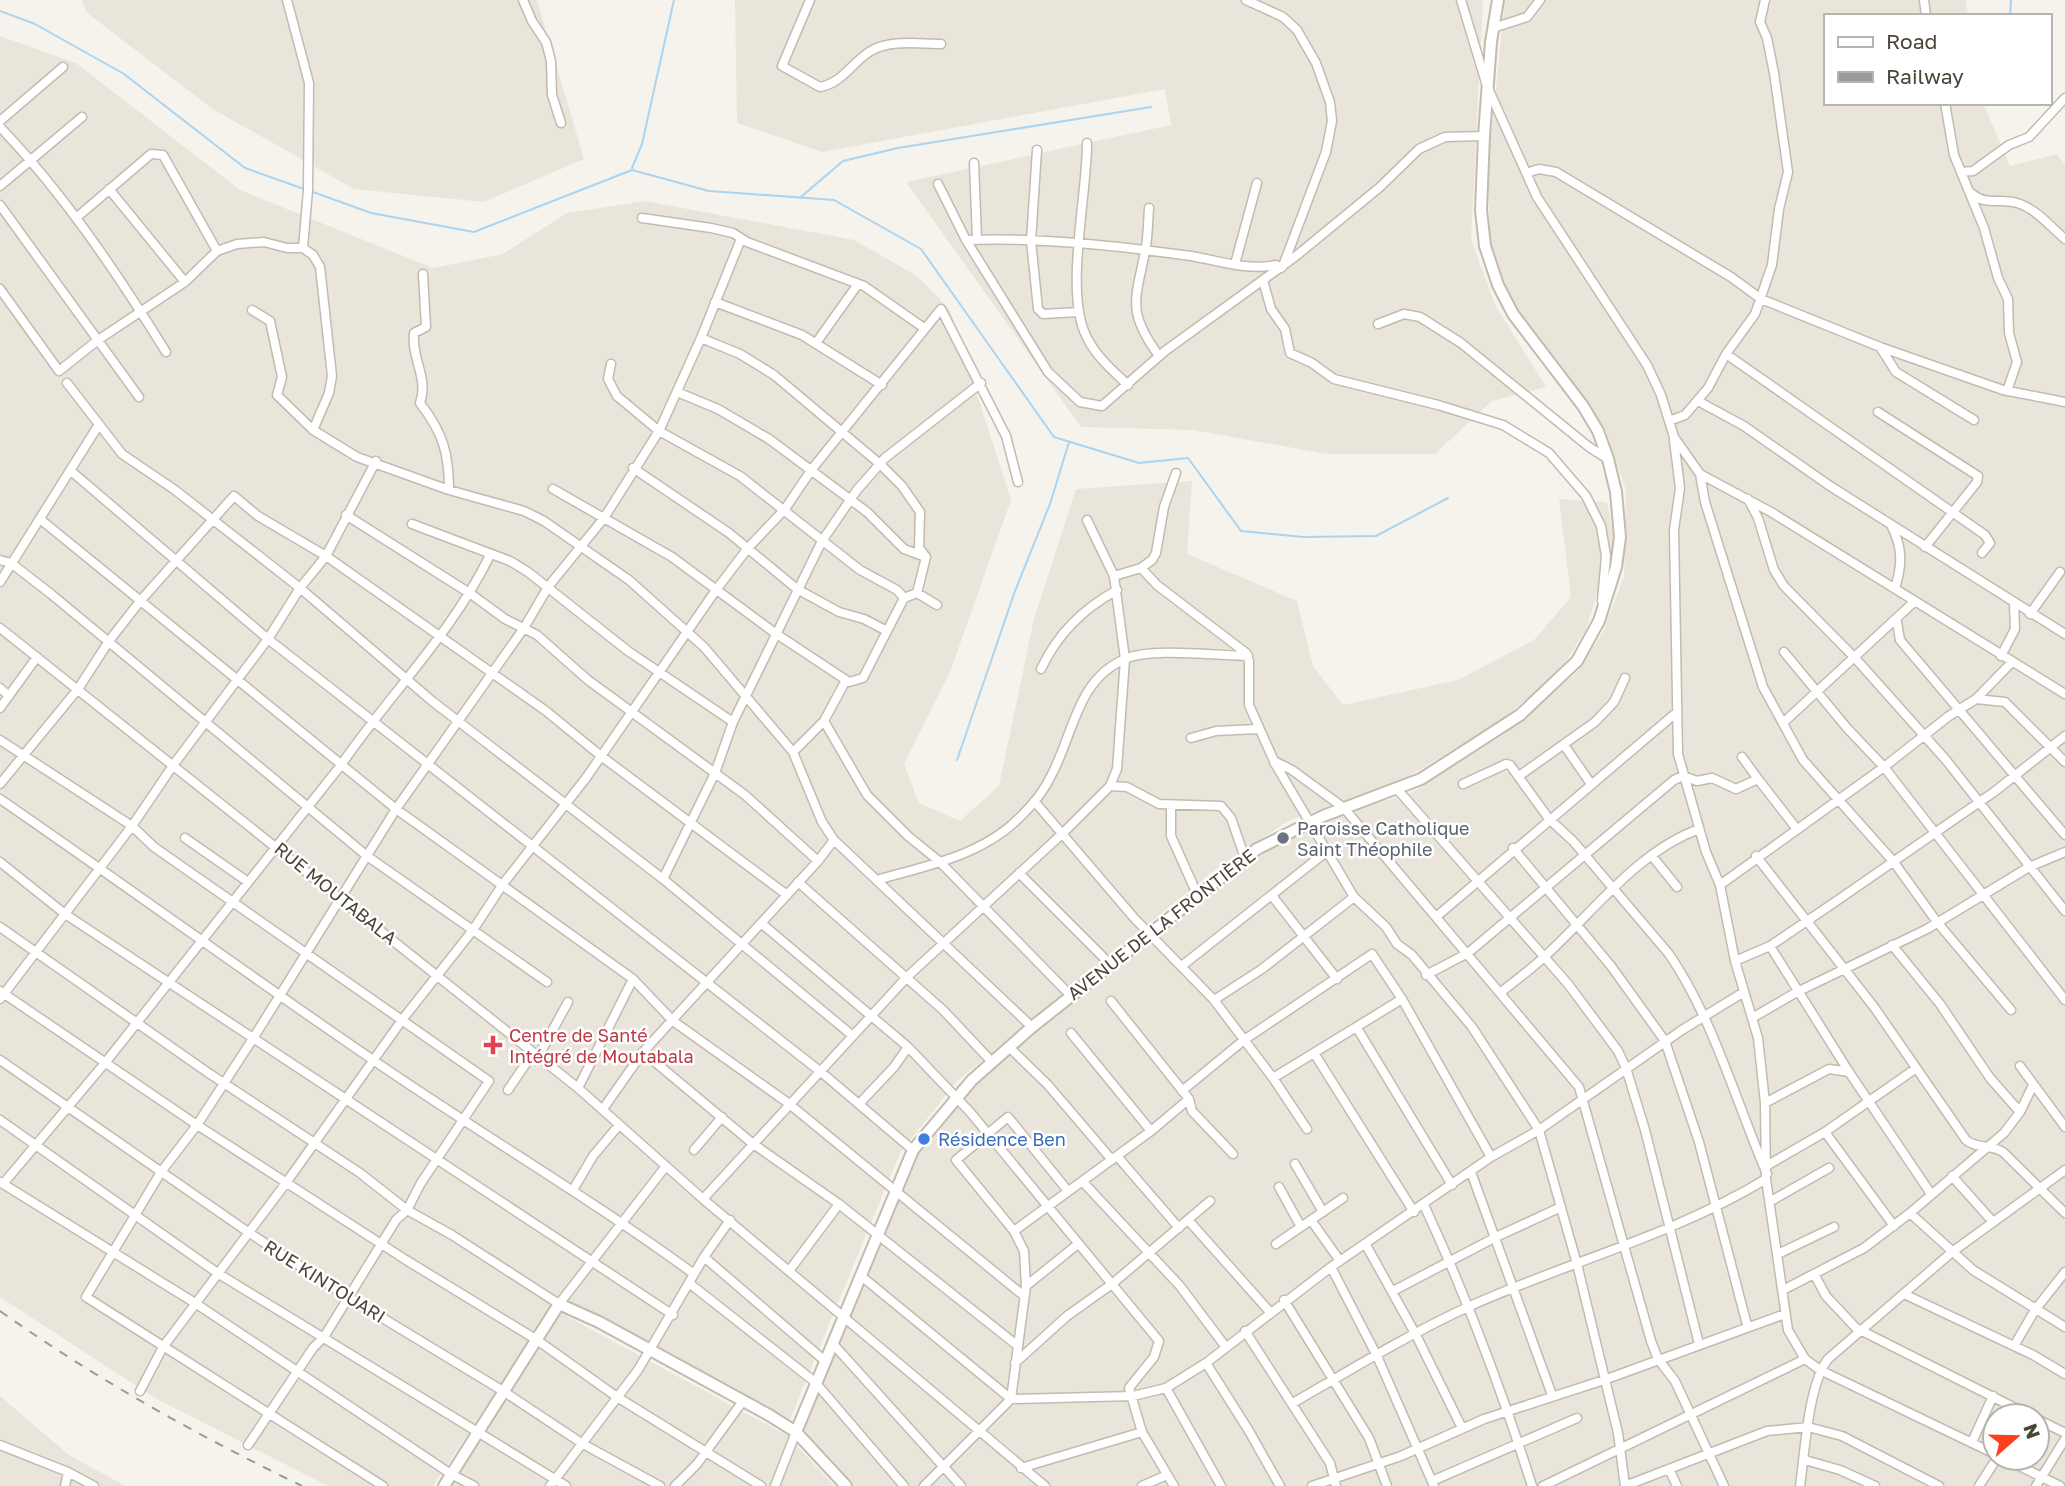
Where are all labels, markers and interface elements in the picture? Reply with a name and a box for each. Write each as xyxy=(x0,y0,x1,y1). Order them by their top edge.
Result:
legend xyxy=(1824,14,2051,105)
text: Road xyxy=(1886,28,1937,54)
text: Railway xyxy=(1886,63,1964,89)
place label: Paroisse Catholique Saint Théophile xyxy=(1297,817,1470,860)
marker: Paroisse Catholique Saint Théophile xyxy=(1275,830,1291,846)
street label: RUE MOUTABALA xyxy=(270,837,402,949)
street label: AVENUE DE LA FRONTIÈRE xyxy=(1063,844,1259,1004)
place label: Centre de Santé Intégré de Moutabala xyxy=(509,1024,694,1067)
marker: Centre de Santé Intégré de Moutabala xyxy=(483,1035,503,1055)
place label: Résidence Ben xyxy=(938,1128,1066,1150)
marker: Résidence Ben xyxy=(916,1131,932,1147)
street label: RUE KINTOUARI xyxy=(260,1235,390,1327)
north arrow xyxy=(1981,1402,2051,1472)
text: N xyxy=(2019,1420,2046,1442)

